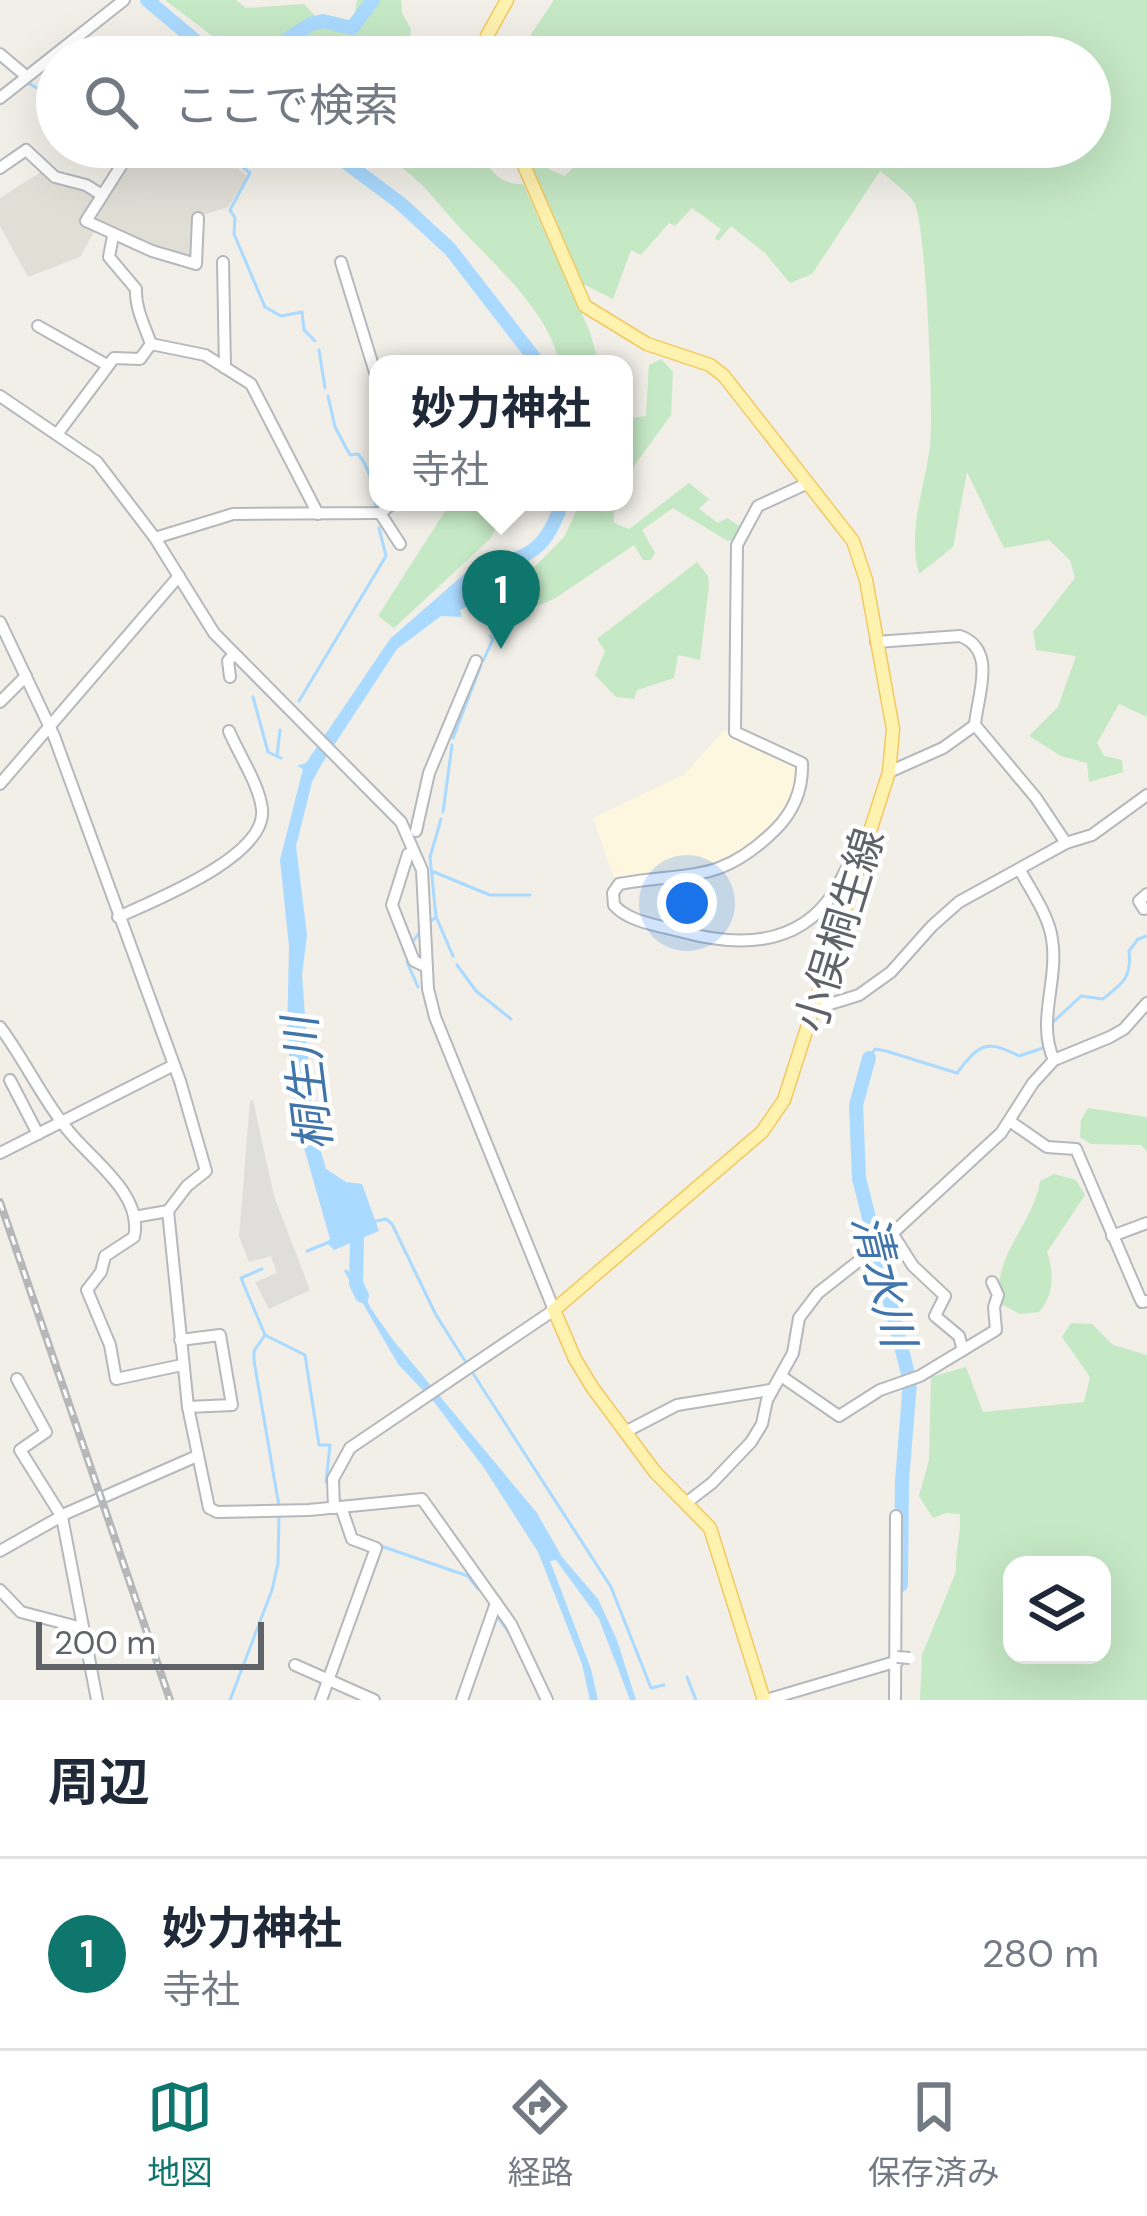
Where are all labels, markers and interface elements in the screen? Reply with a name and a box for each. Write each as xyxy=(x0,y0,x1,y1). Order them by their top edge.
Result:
search box xyxy=(36,36,1111,168)
icon: search xyxy=(78,69,144,135)
text: ここで検索 xyxy=(174,76,399,135)
popup xyxy=(369,355,633,511)
text: 妙力神社 xyxy=(411,379,591,438)
text: 寺社 xyxy=(411,444,489,495)
pin: 1 xyxy=(462,550,540,649)
street label: 小俣桐生線 xyxy=(782,822,896,1039)
your location xyxy=(657,873,717,933)
water label: 桐生川 xyxy=(270,1009,345,1155)
water label: 清水川 xyxy=(839,1207,929,1357)
map controls xyxy=(1003,1556,1111,1664)
button: layers xyxy=(1003,1556,1111,1664)
scale bar xyxy=(36,1616,264,1669)
text: 200 m xyxy=(54,1621,156,1664)
text: 周辺 xyxy=(48,1749,150,1816)
text: 妙力神社 xyxy=(162,1899,342,1958)
text: 1 xyxy=(80,1928,94,1979)
text: 280 m xyxy=(982,1928,1099,1979)
text: 寺社 xyxy=(162,1964,240,2015)
tab: 地図 xyxy=(147,2074,213,2194)
tab: 経路 xyxy=(507,2074,573,2194)
tab: 保存済み xyxy=(868,2074,1000,2194)

